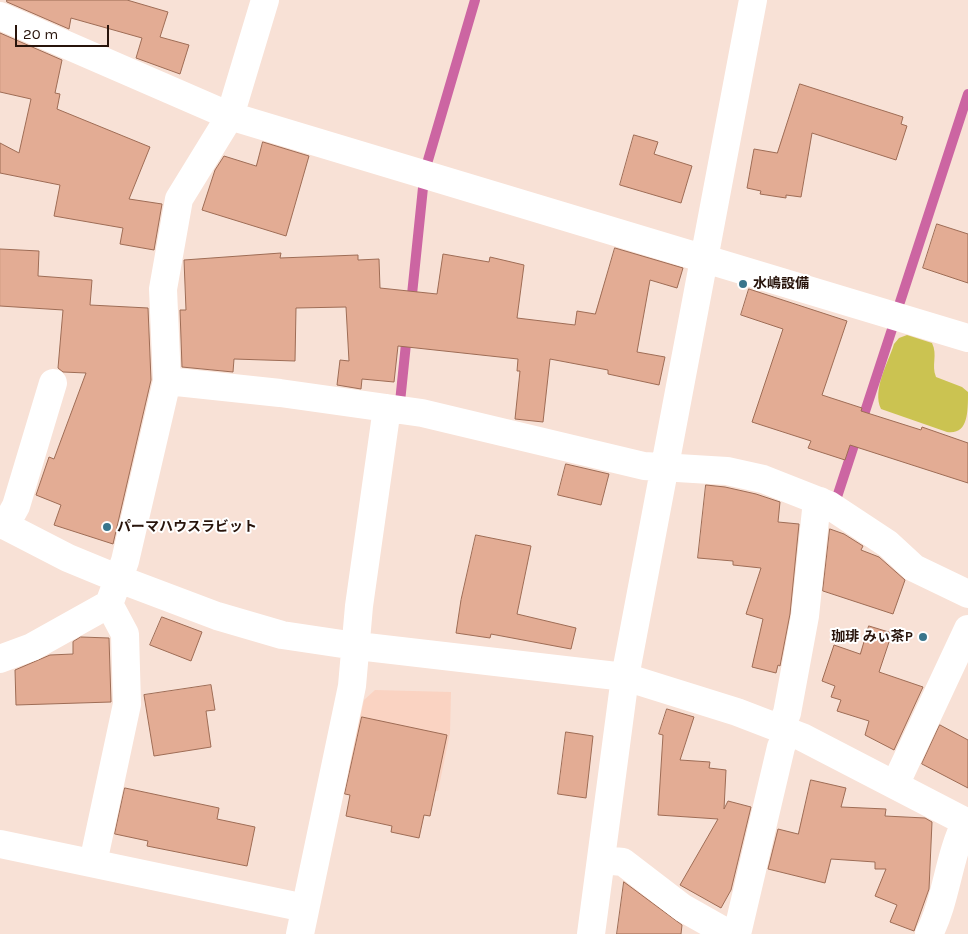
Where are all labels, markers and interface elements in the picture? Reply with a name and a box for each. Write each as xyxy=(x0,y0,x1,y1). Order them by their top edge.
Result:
scale bar xyxy=(18,15,111,47)
text: 20 m xyxy=(23,25,58,43)
place label: 水嶋設備 xyxy=(753,276,809,292)
marker: 水嶋設備 xyxy=(737,278,749,290)
place label: パーマハウスラビット xyxy=(117,519,257,535)
marker: パーマハウスラビット xyxy=(101,521,113,533)
place label: 珈琲 みぃ茶P xyxy=(831,629,913,645)
marker: 珈琲 みぃ茶P xyxy=(917,631,929,643)

